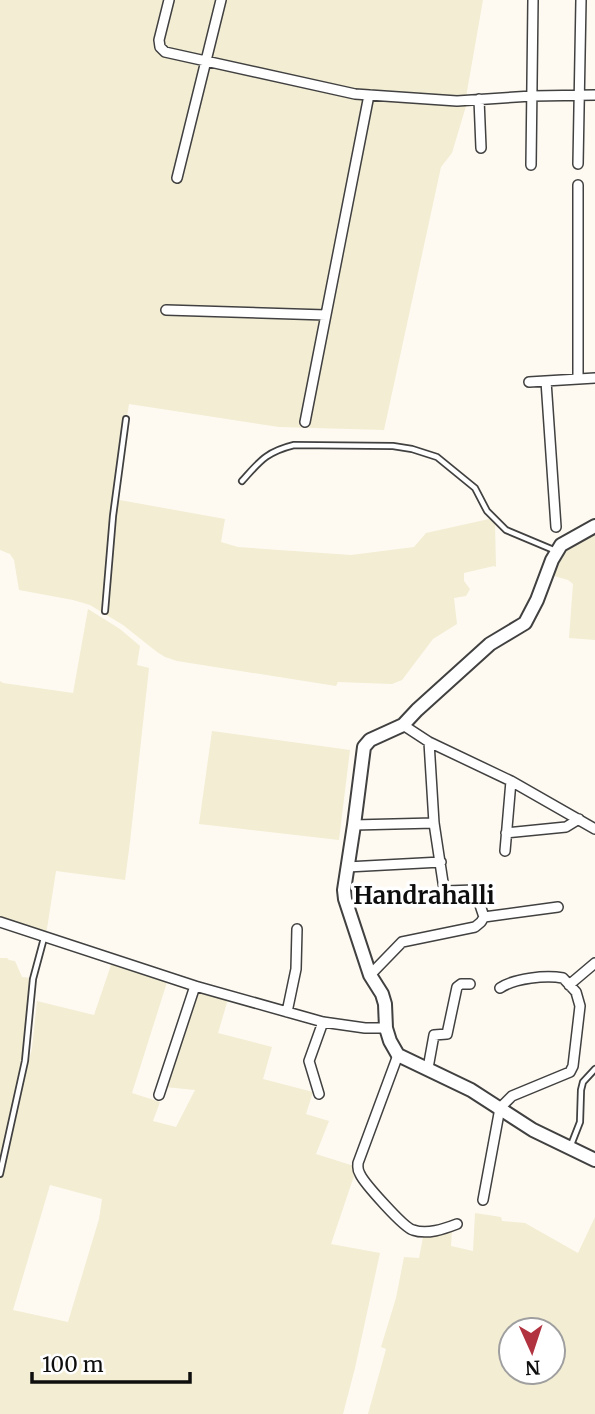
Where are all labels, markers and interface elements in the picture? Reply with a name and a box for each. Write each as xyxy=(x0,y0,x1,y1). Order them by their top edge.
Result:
district label: Handrahalli xyxy=(353,880,495,911)
north arrow xyxy=(497,1316,567,1386)
scale bar xyxy=(32,1340,189,1384)
text: 100 m xyxy=(42,1351,104,1378)
text: N xyxy=(525,1356,541,1380)

